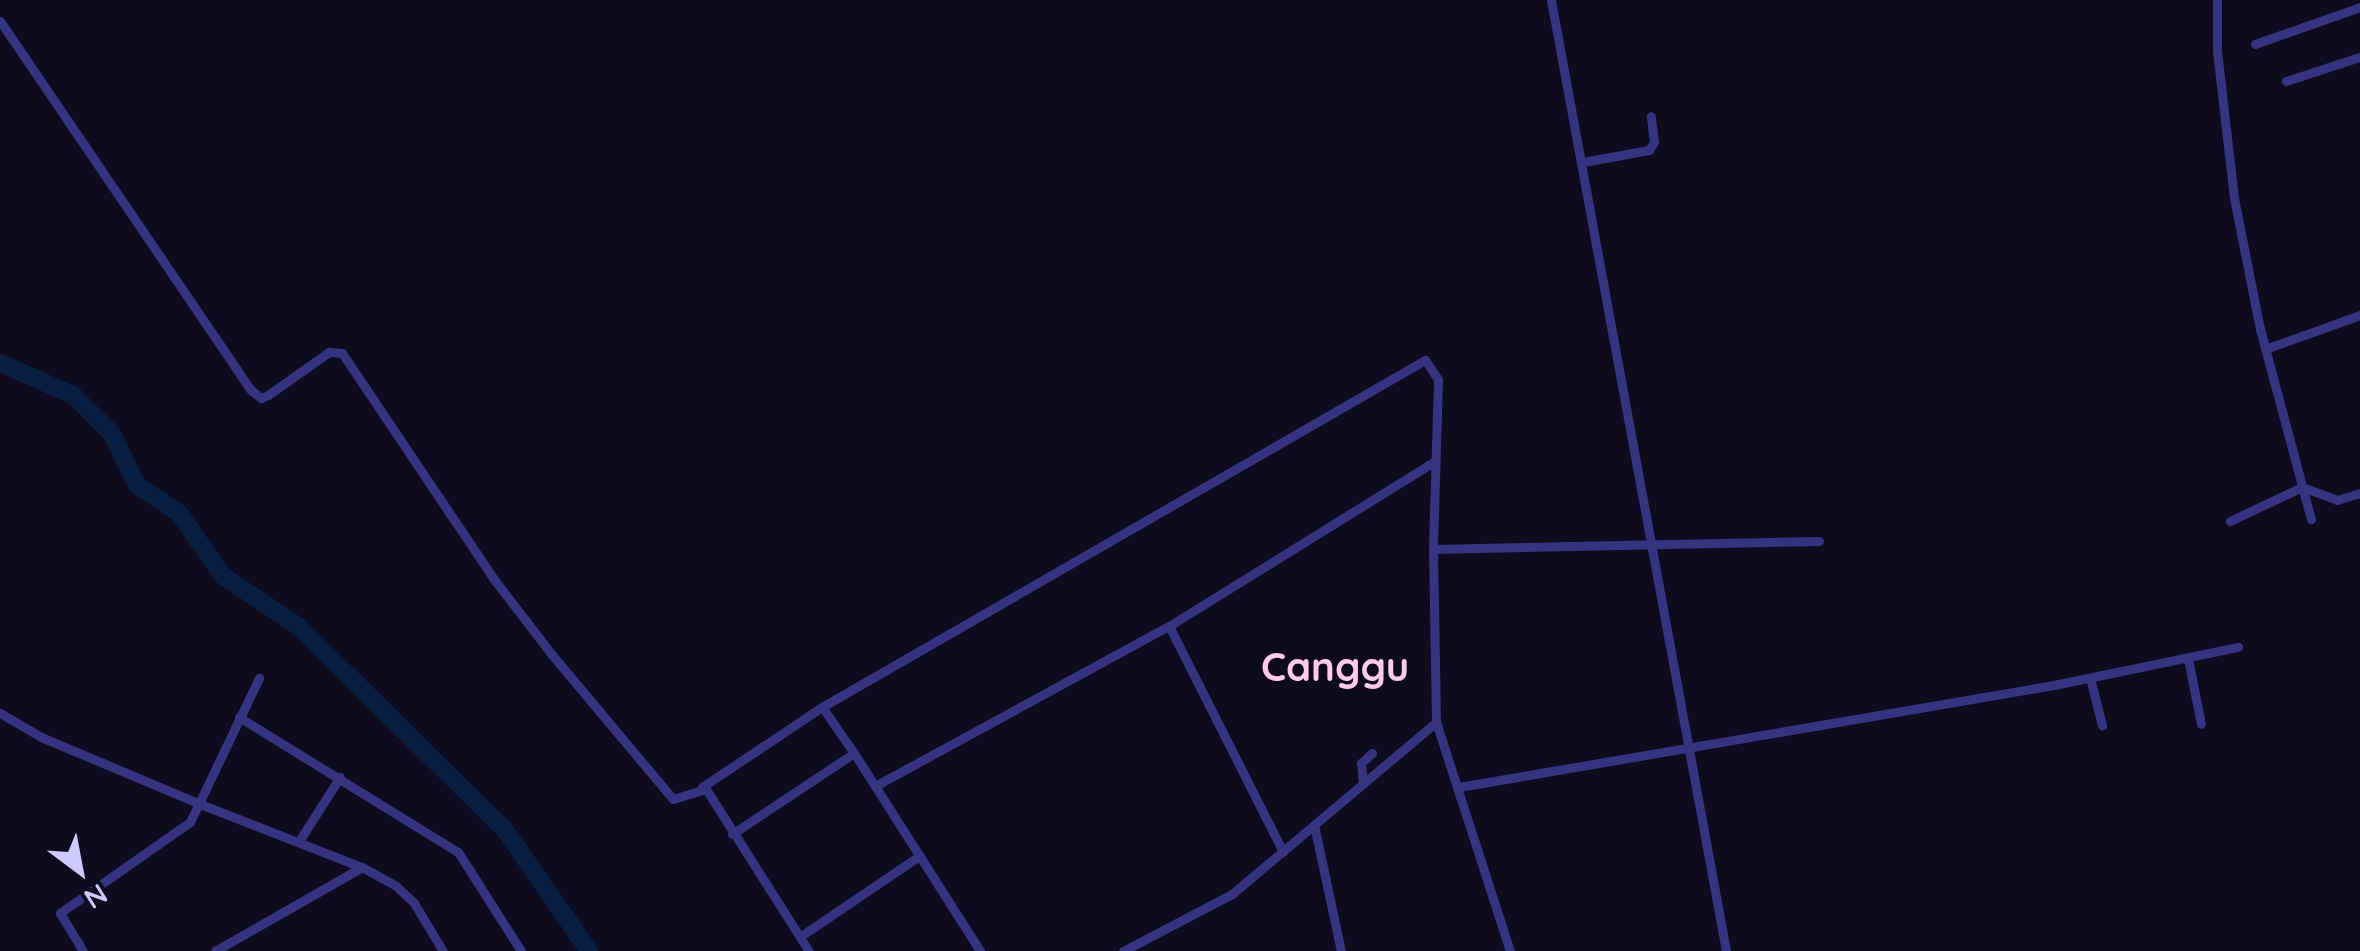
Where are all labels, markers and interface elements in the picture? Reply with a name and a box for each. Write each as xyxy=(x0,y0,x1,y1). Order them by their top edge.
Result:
district label: Canggu xyxy=(1261,642,1409,690)
north arrow xyxy=(30,821,130,921)
text: N xyxy=(78,877,114,917)

